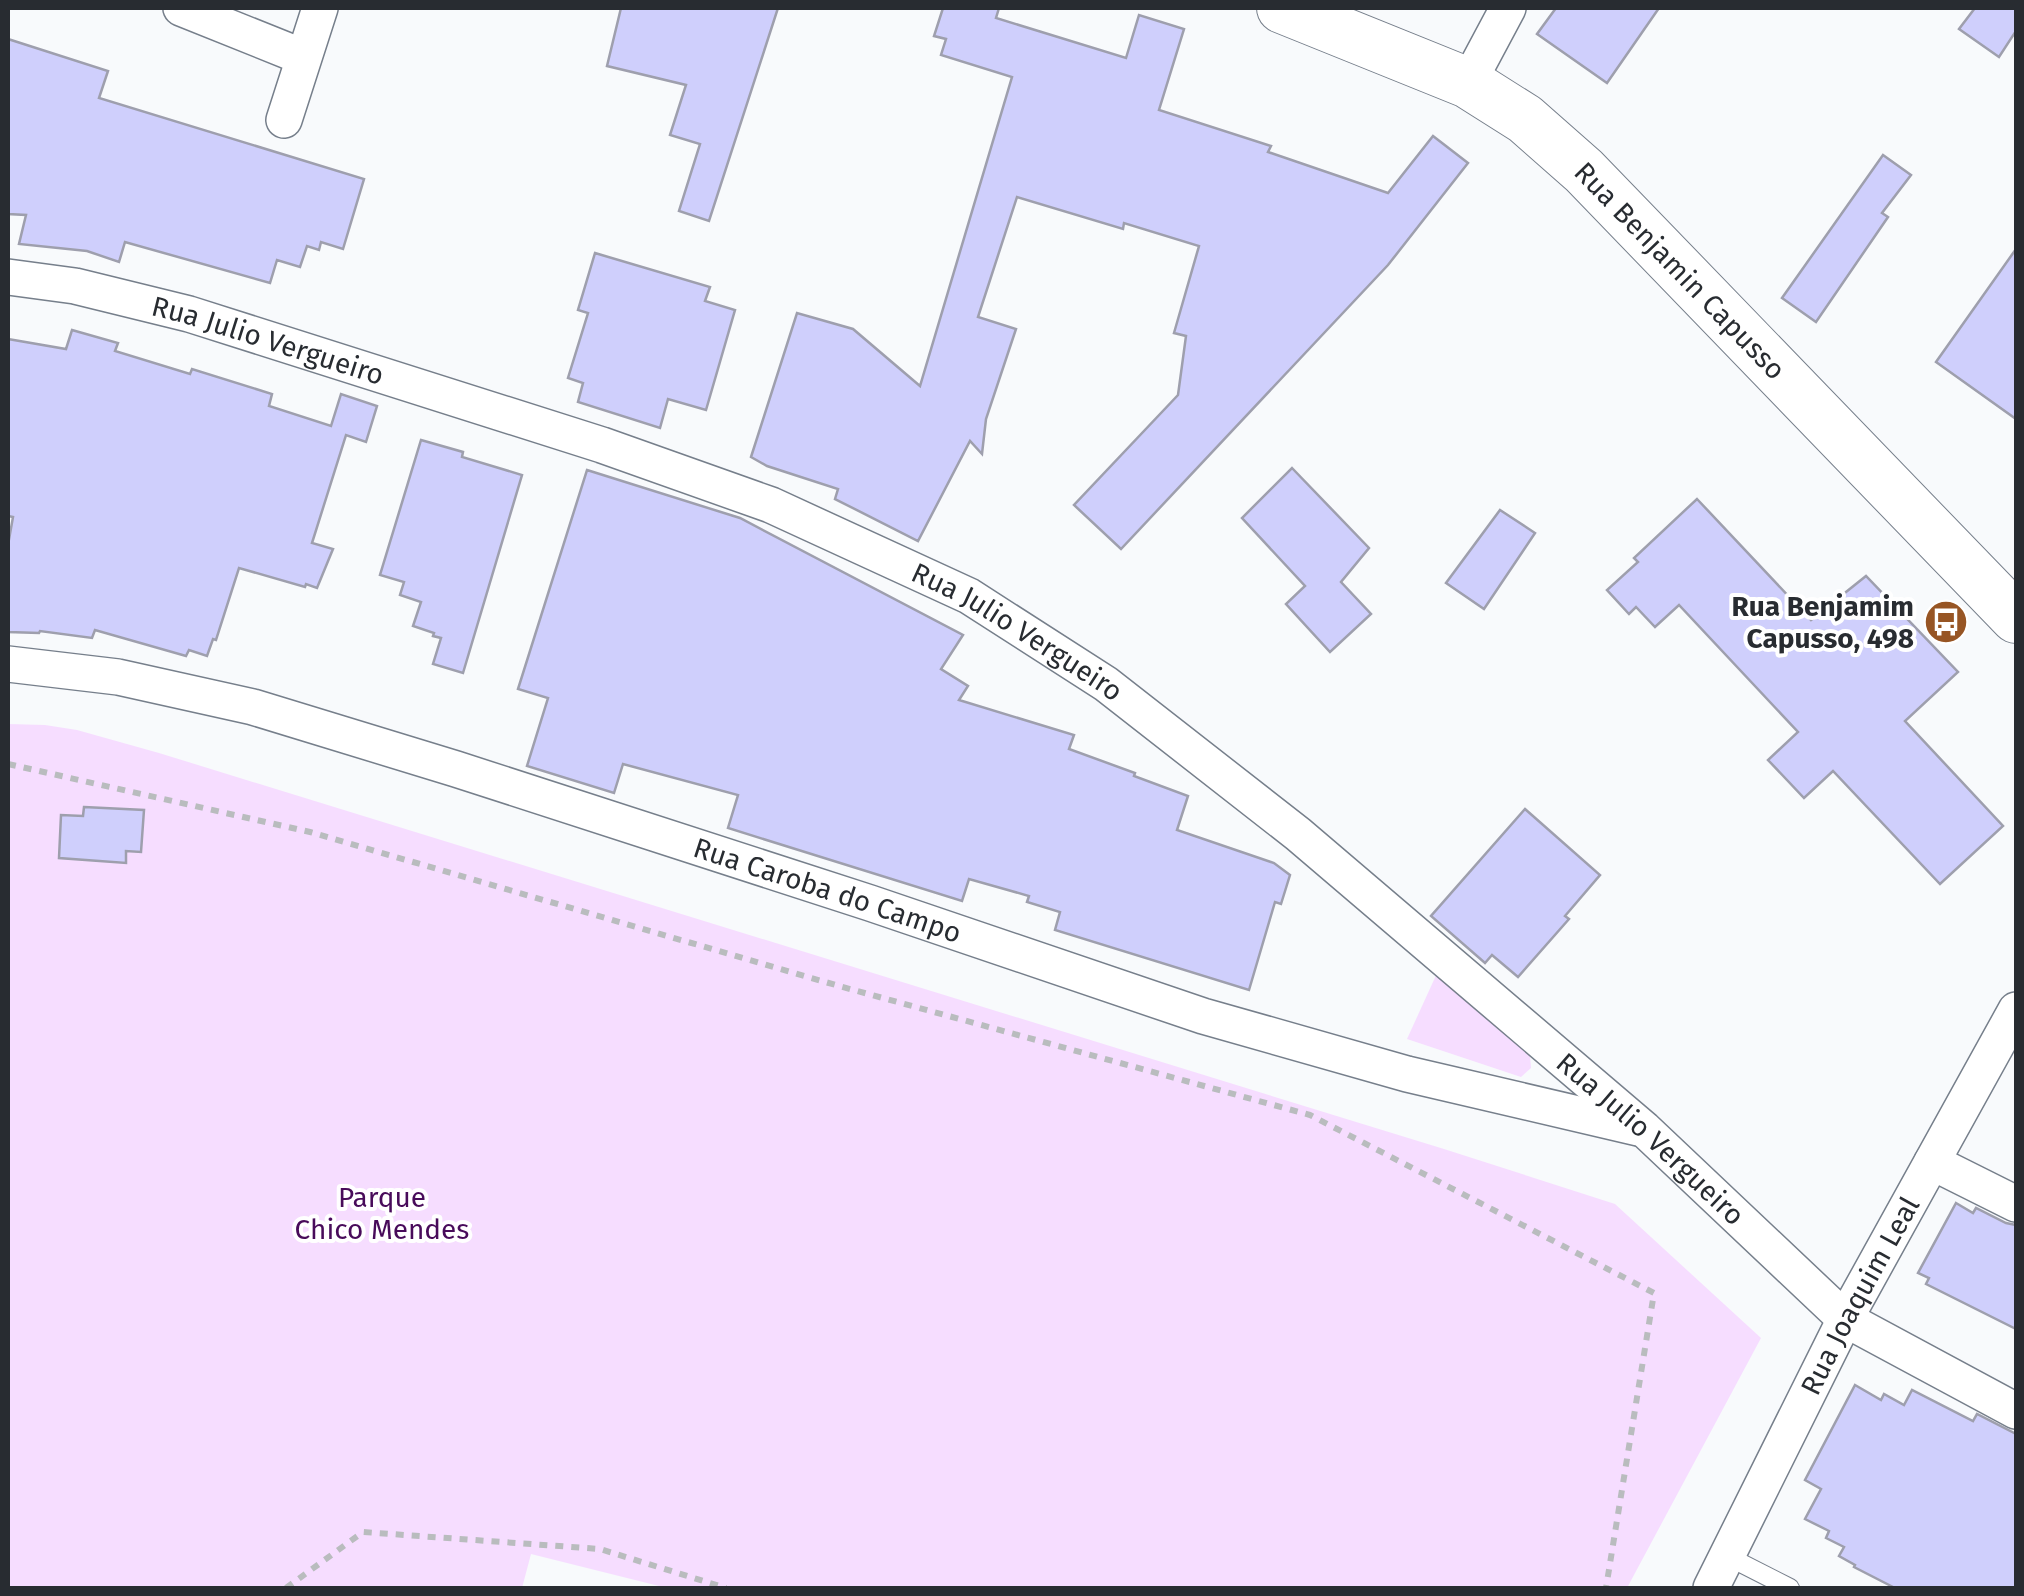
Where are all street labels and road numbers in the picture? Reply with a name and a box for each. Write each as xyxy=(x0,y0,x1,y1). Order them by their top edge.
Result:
street label: Rua Benjamin Capusso xyxy=(1567,155,1792,386)
street label: Rua Julio Vergueiro xyxy=(148,289,388,392)
street label: Rua Julio Vergueiro xyxy=(906,556,1129,708)
street label: Rua Caroba do Campo xyxy=(689,831,966,950)
street label: Rua Julio Vergueiro xyxy=(1550,1046,1751,1232)
street label: Rua Joaquim Leal xyxy=(1794,1191,1926,1400)

